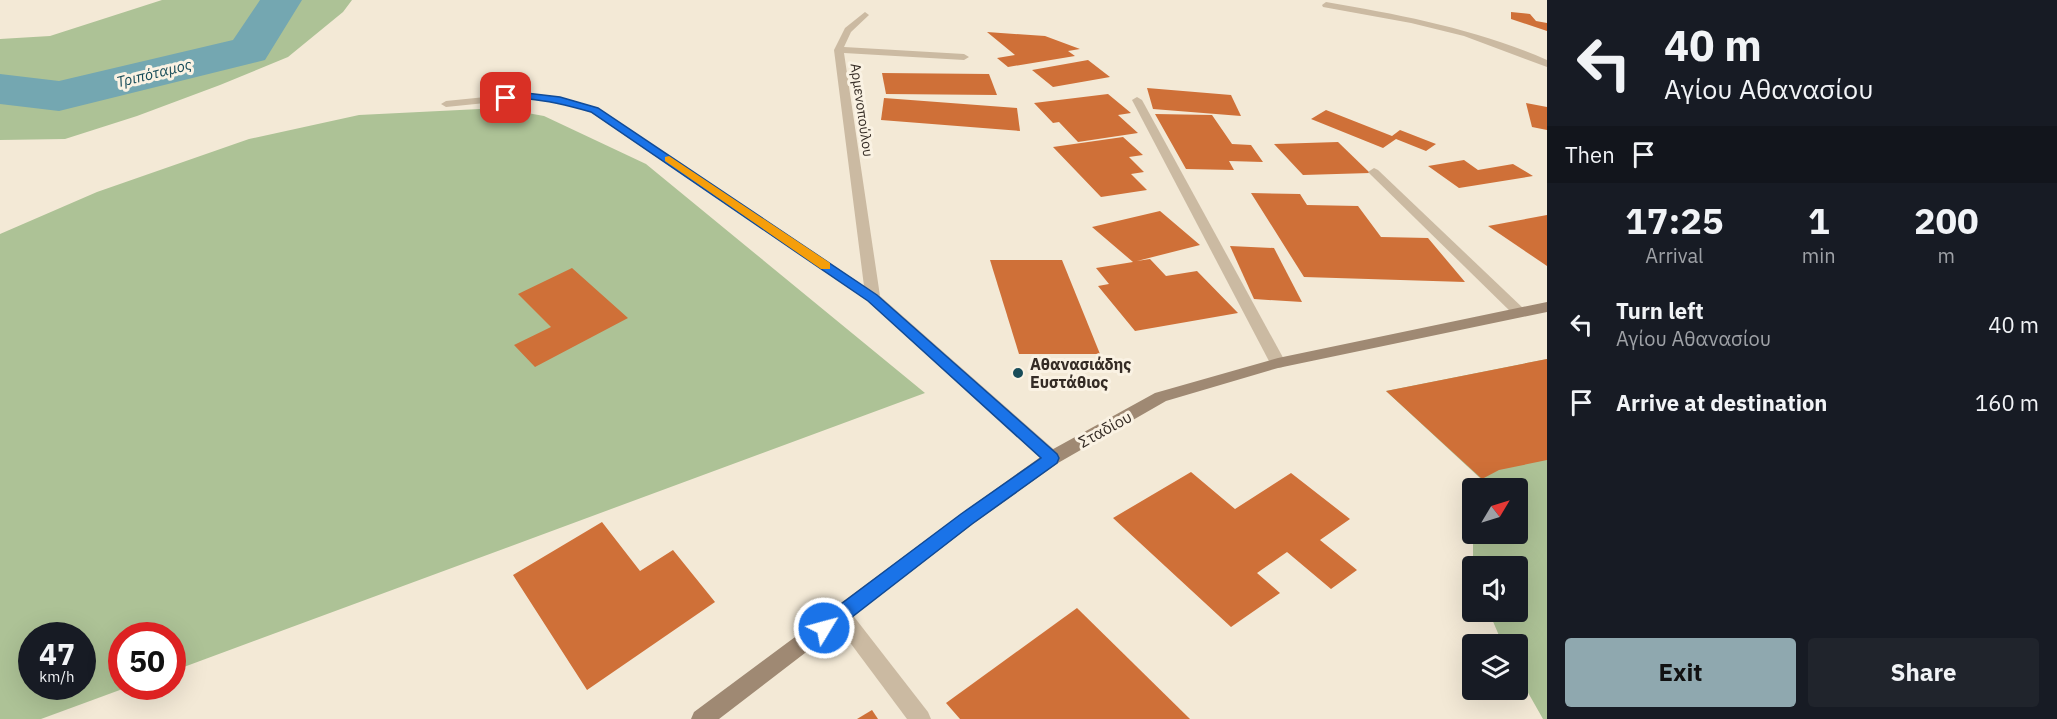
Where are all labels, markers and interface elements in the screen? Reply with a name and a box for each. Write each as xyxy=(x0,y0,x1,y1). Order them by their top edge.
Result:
text: 40 m xyxy=(1664,18,1762,73)
icon: left xyxy=(1565,24,1643,102)
water label: Τριπόταμος xyxy=(114,54,194,92)
street label: Αρμενοπούλου xyxy=(847,62,877,158)
text: Αγίου Αθανασίου xyxy=(1664,71,1874,106)
pin xyxy=(480,72,531,123)
icon: arrive xyxy=(489,81,522,114)
icon: arrive xyxy=(1627,138,1660,171)
text: Then xyxy=(1565,140,1615,169)
text: 17:25 xyxy=(1625,197,1724,244)
text: 1 xyxy=(1808,197,1830,244)
text: 200 xyxy=(1914,197,1979,244)
text: Arrival xyxy=(1645,242,1704,269)
text: min xyxy=(1802,242,1836,269)
text: m xyxy=(1938,242,1955,269)
text: Turn left xyxy=(1616,296,1704,325)
icon: left xyxy=(1565,308,1598,341)
text: 40 m xyxy=(1988,310,2039,339)
text: Αγίου Αθανασίου xyxy=(1616,325,1771,352)
place label: Αθανασιάδης Ευστάθιος xyxy=(1030,354,1131,392)
marker: Αθανασιάδης Ευστάθιος xyxy=(1011,366,1025,380)
icon: arrive xyxy=(1565,386,1598,419)
text: Arrive at destination xyxy=(1616,388,1827,417)
text: 160 m xyxy=(1975,388,2039,417)
street label: Σταδίου xyxy=(1075,406,1135,452)
north arrow xyxy=(1462,478,1528,544)
map controls xyxy=(1462,478,1528,700)
button: sound xyxy=(1462,556,1528,622)
position arrow xyxy=(792,596,856,660)
speed limit sign: 50 xyxy=(108,622,186,700)
text: 47 xyxy=(39,634,75,673)
button: layers xyxy=(1462,634,1528,700)
button: Exit xyxy=(1565,638,1796,707)
button: Share xyxy=(1808,638,2039,707)
text: km/h xyxy=(39,667,75,686)

